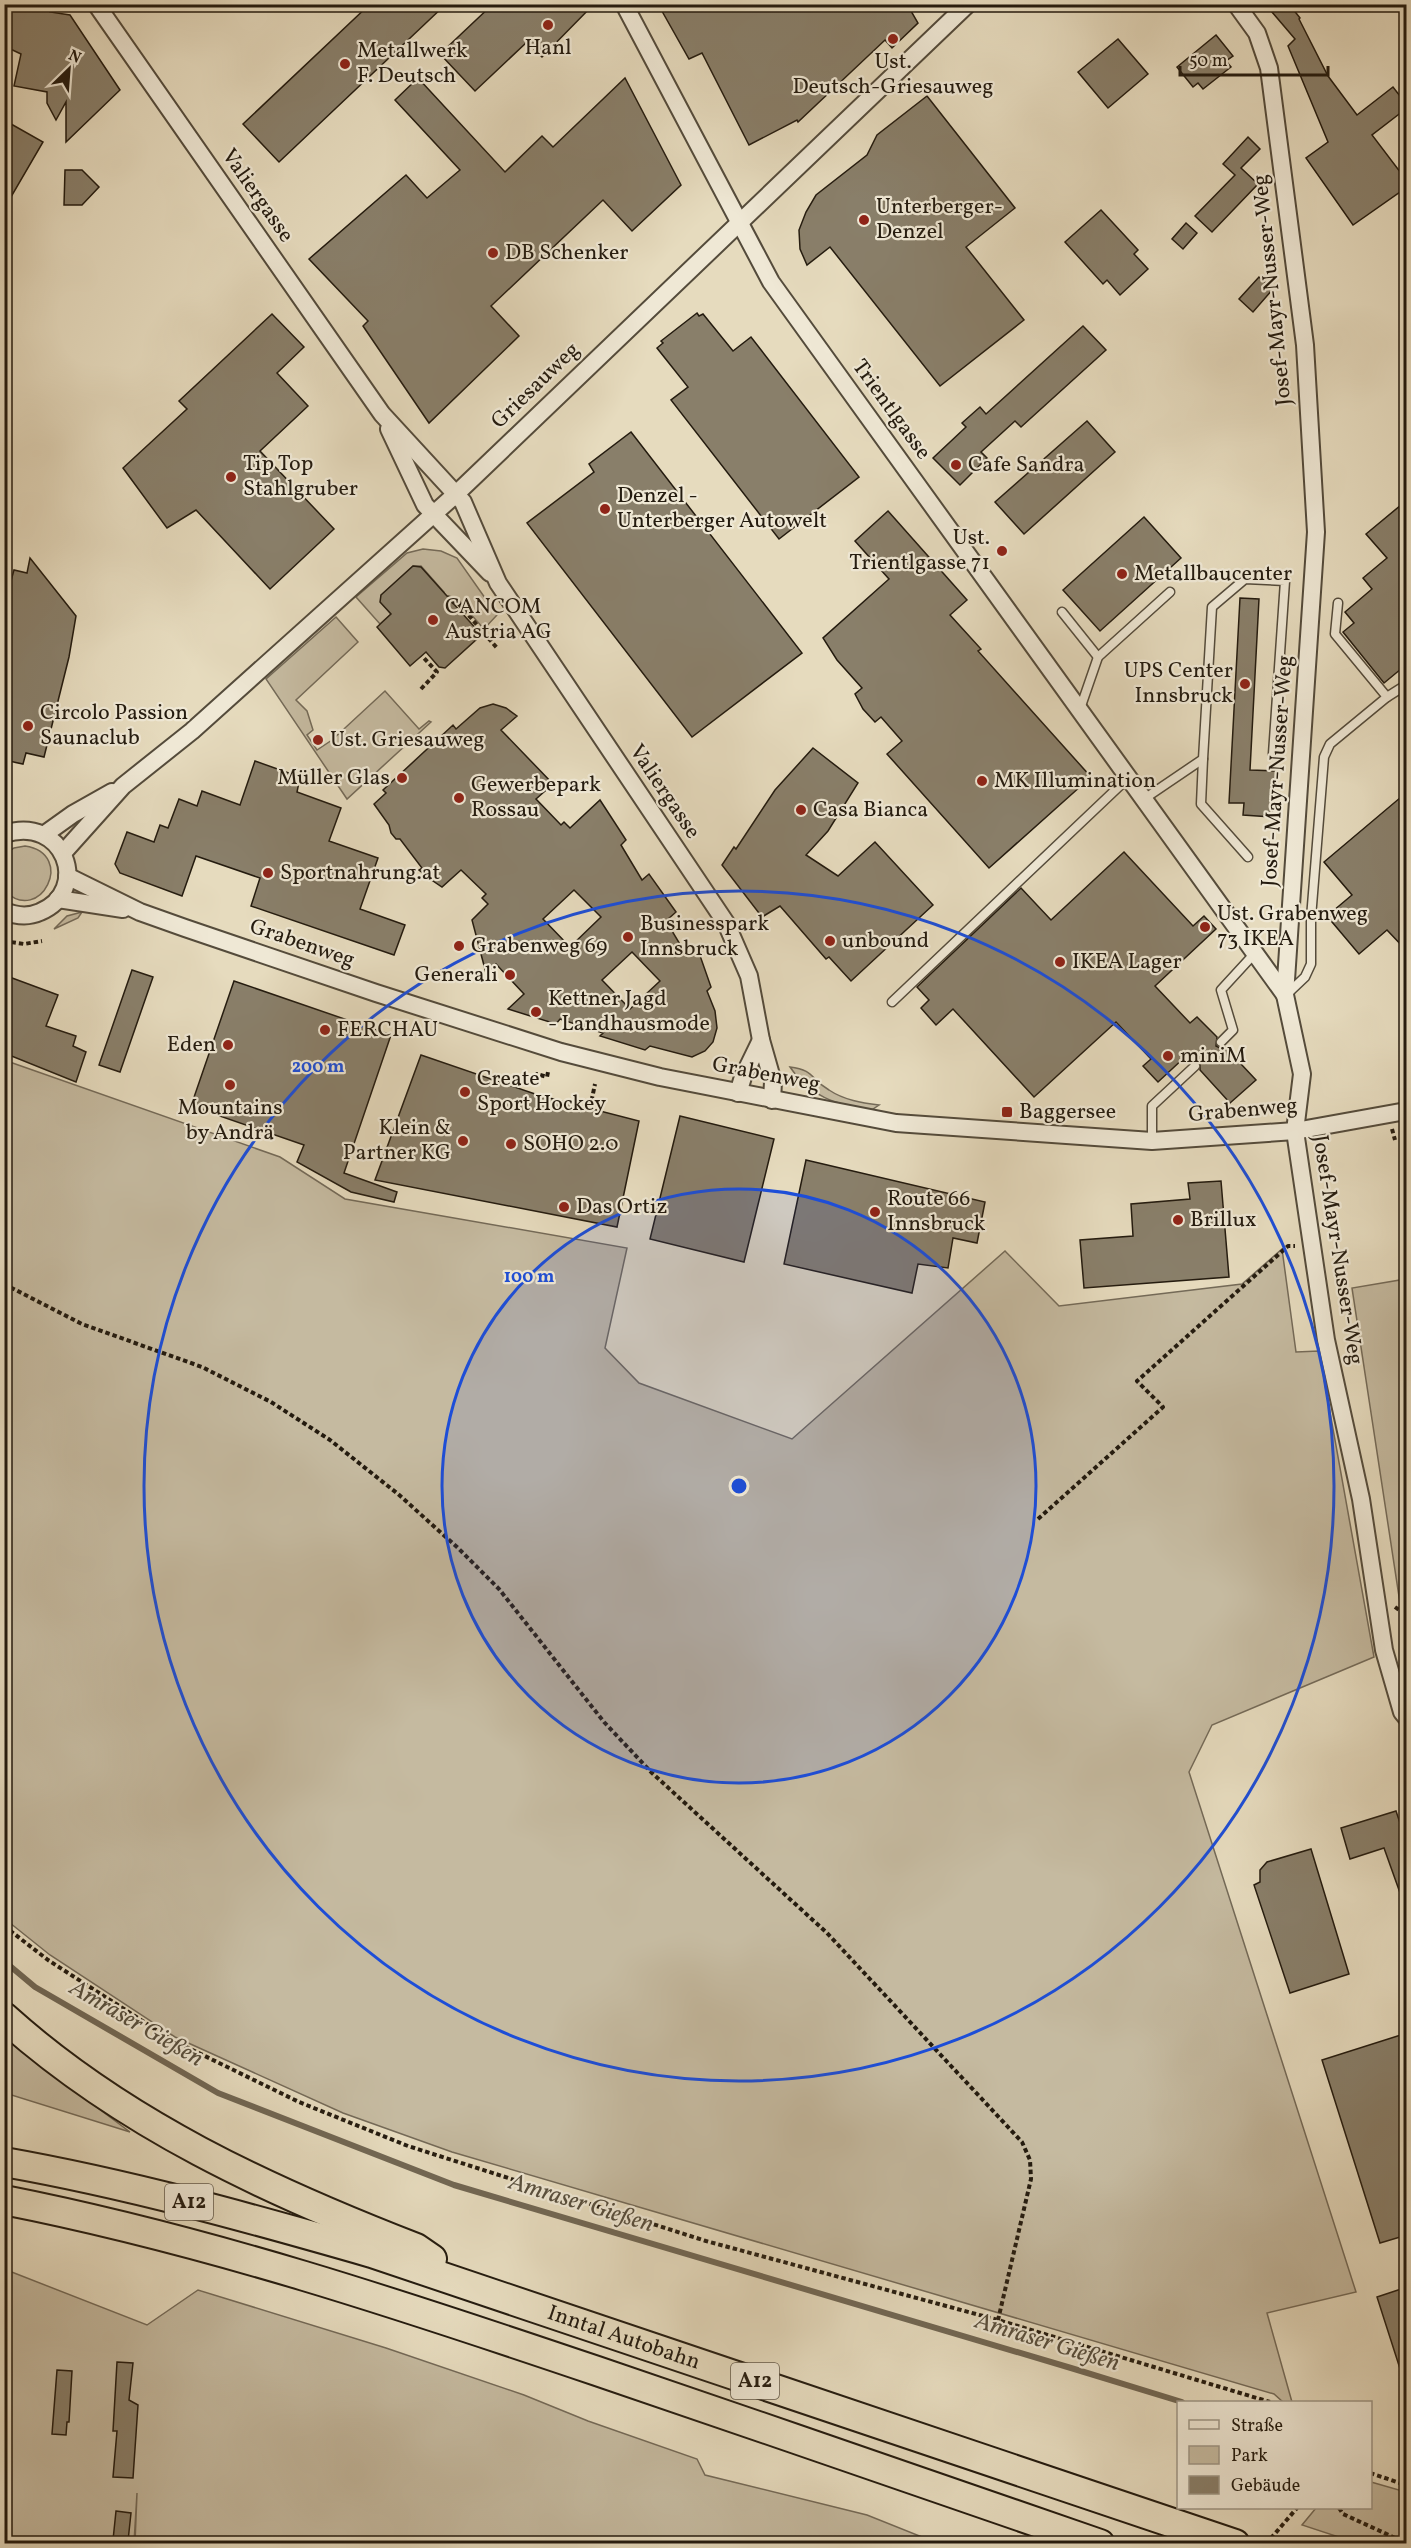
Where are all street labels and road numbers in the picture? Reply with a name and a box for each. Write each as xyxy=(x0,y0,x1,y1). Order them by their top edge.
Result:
street label: Valiergasse xyxy=(213,143,301,249)
street label: Josef-Mayr-Nusser-Weg xyxy=(1245,173,1301,407)
street label: Griesauweg xyxy=(485,336,587,436)
street label: Trientlgasse xyxy=(844,353,938,467)
street label: Josef-Mayr-Nusser-Weg xyxy=(1254,654,1302,888)
street label: Valiergasse xyxy=(621,738,707,846)
street label: Grabenweg xyxy=(245,912,359,976)
street label: Grabenweg xyxy=(709,1049,823,1101)
street label: Grabenweg xyxy=(1187,1091,1299,1131)
street label: Josef-Mayr-Nusser-Weg xyxy=(1304,1133,1370,1367)
road number: A12 xyxy=(165,2184,213,2220)
street label: Inntal Autobahn xyxy=(543,2298,704,2378)
road number: A12 xyxy=(731,2363,779,2399)

